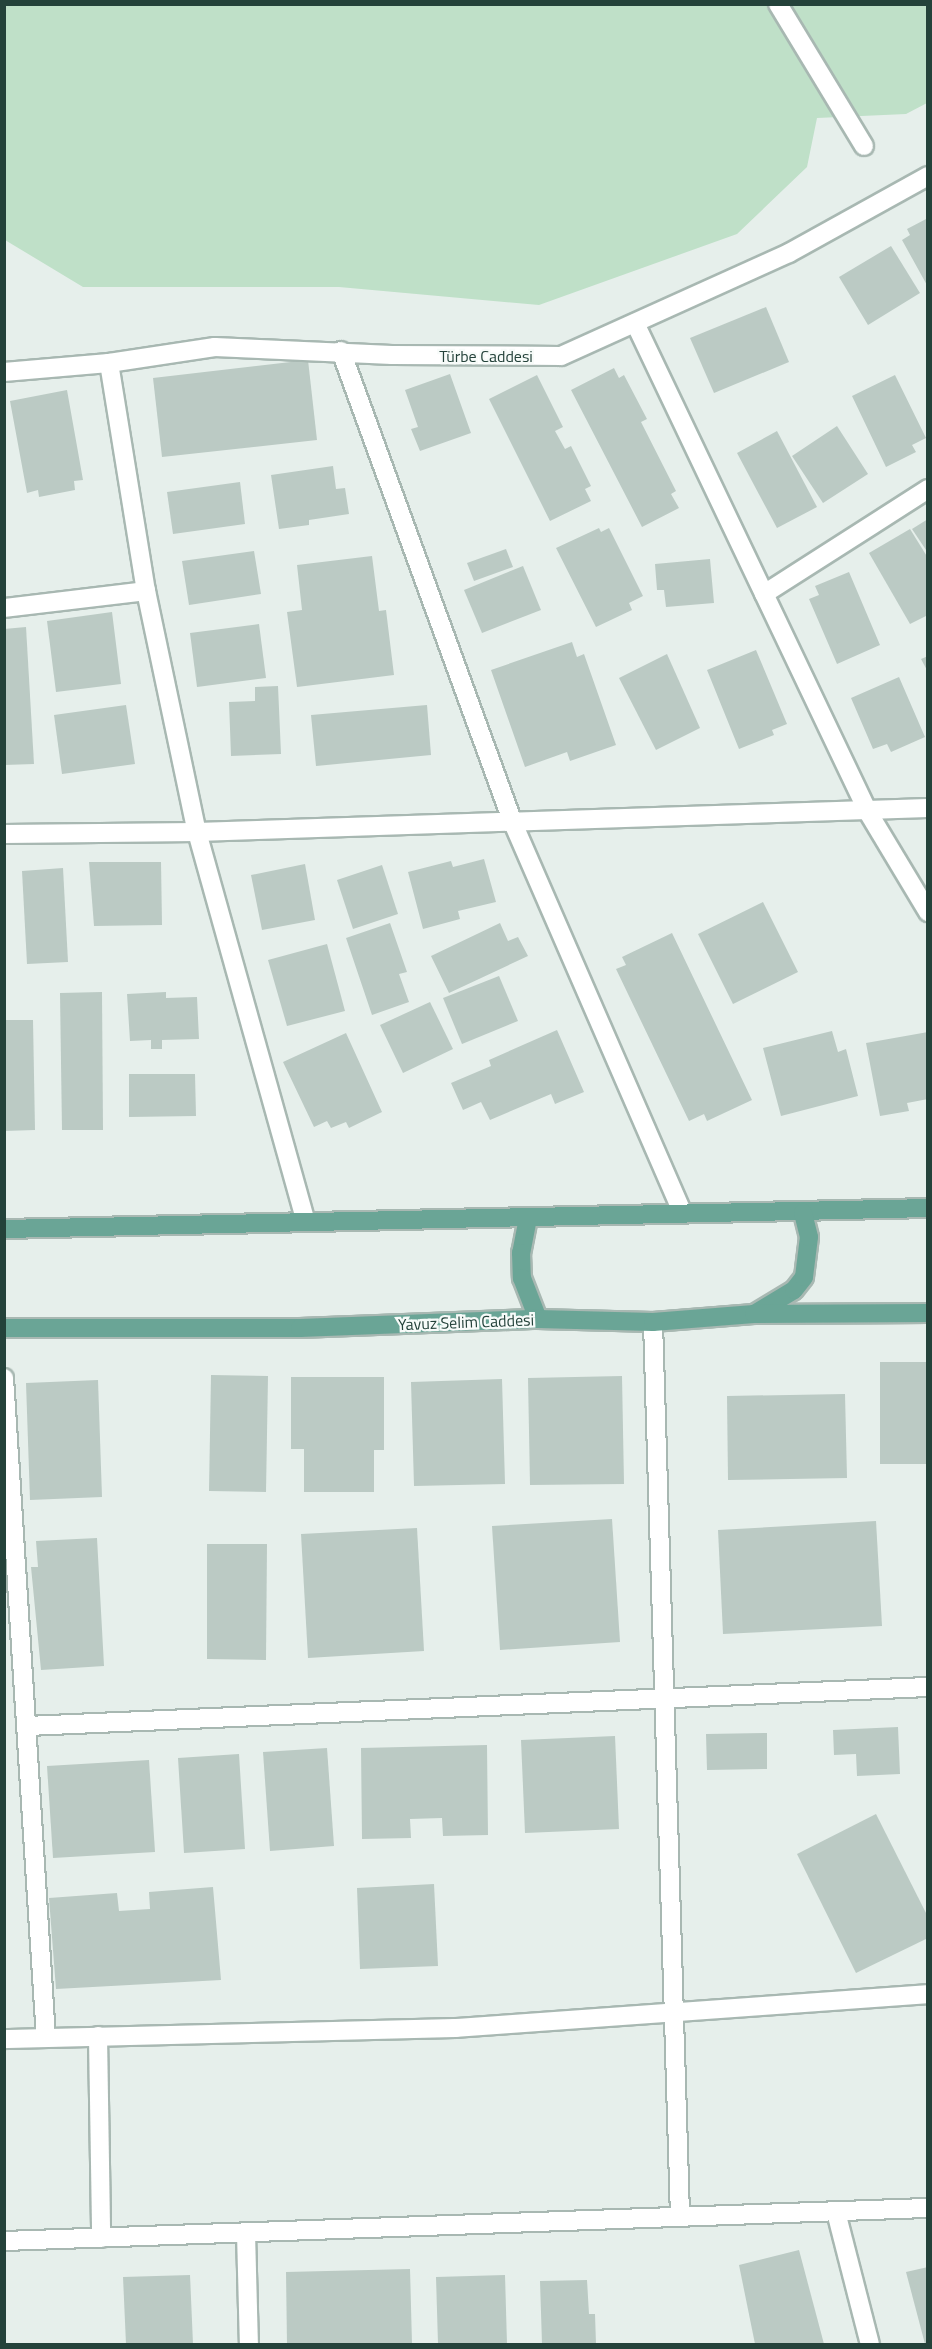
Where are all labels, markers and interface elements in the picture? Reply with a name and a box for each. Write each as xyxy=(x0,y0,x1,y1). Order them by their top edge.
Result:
street label: Türbe Caddesi xyxy=(439,346,533,366)
street label: Yavuz Selim Caddesi xyxy=(398,1310,534,1334)

